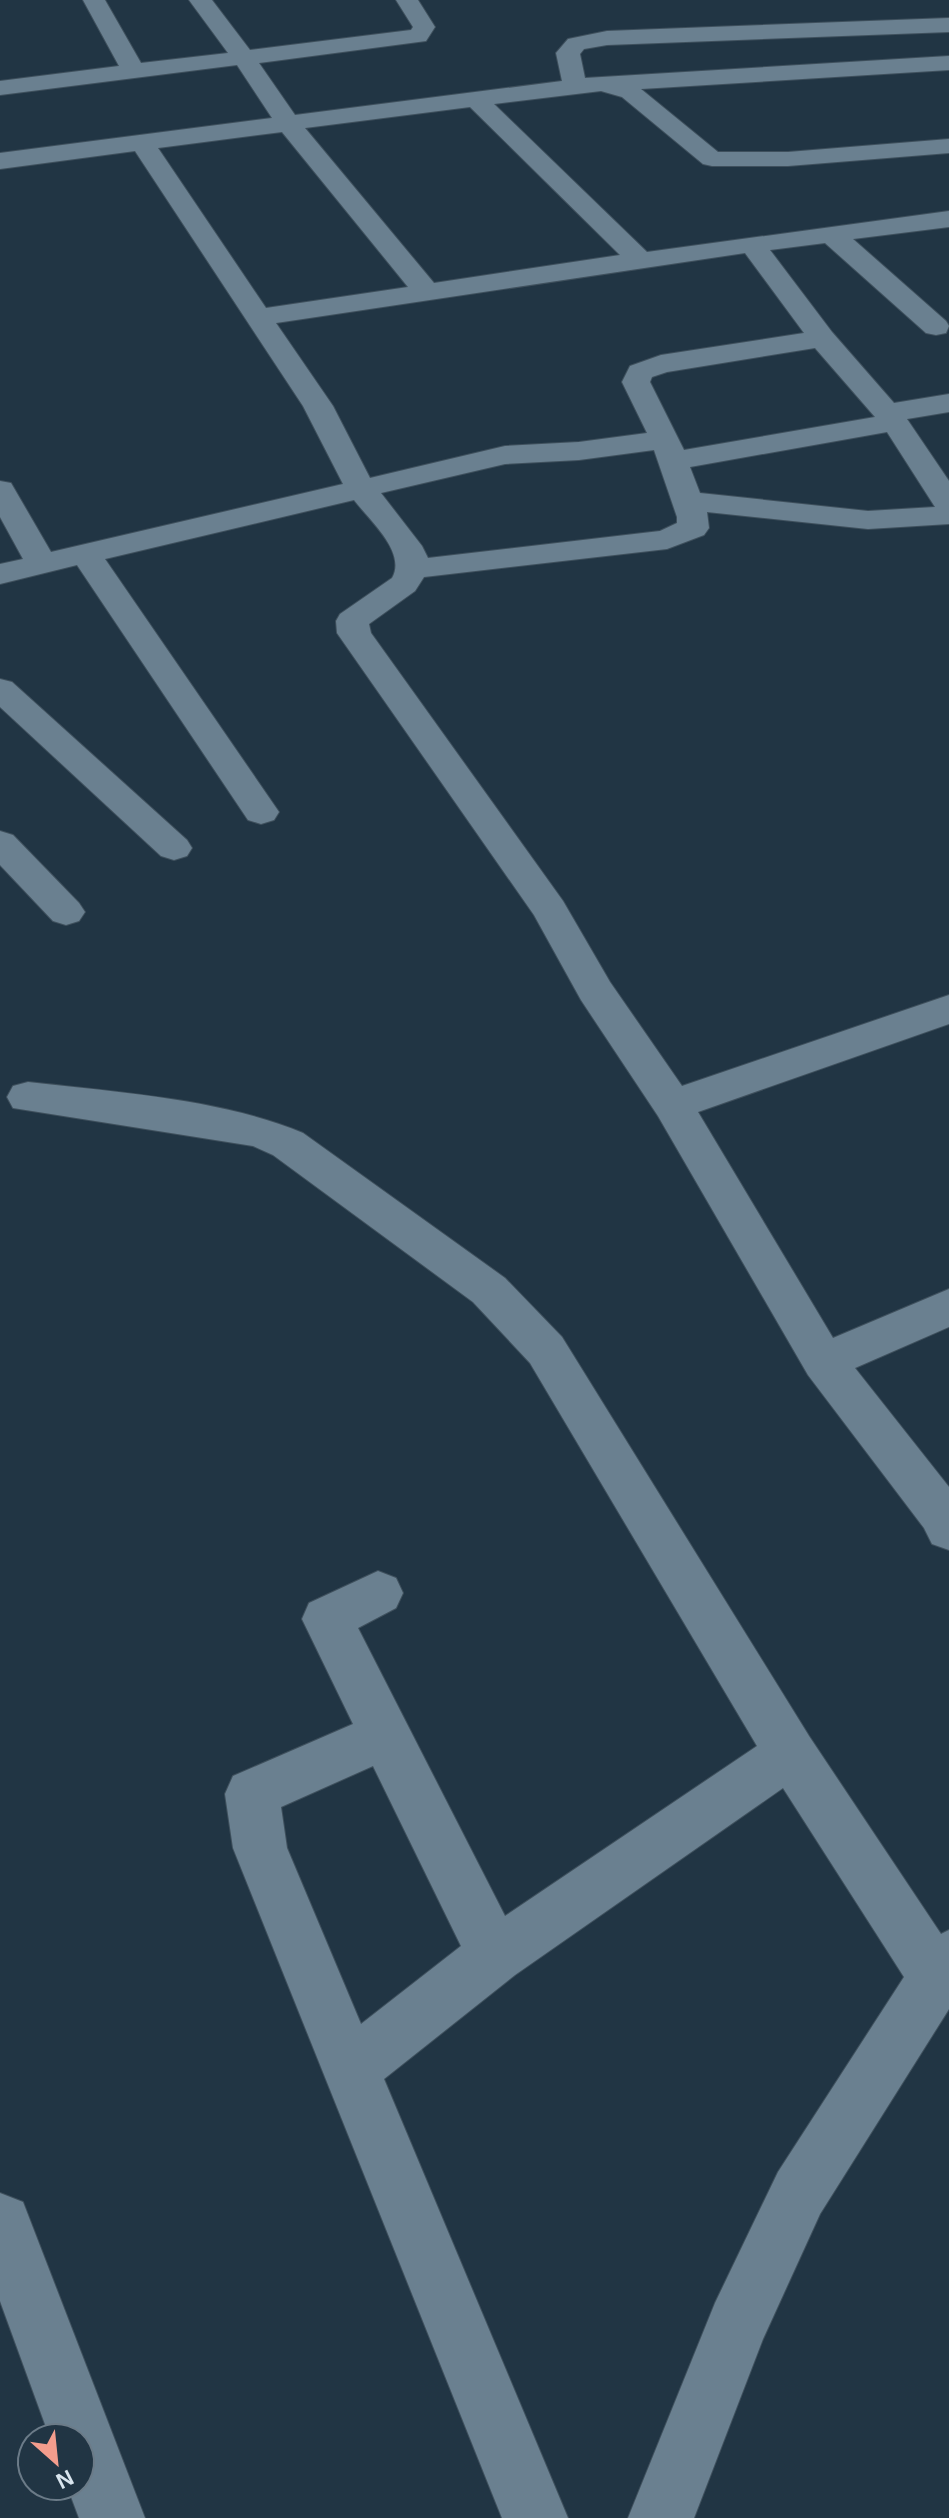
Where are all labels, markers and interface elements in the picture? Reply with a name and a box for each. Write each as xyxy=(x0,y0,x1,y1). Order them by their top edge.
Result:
north arrow xyxy=(16,2422,96,2502)
text: N xyxy=(52,2465,78,2494)

